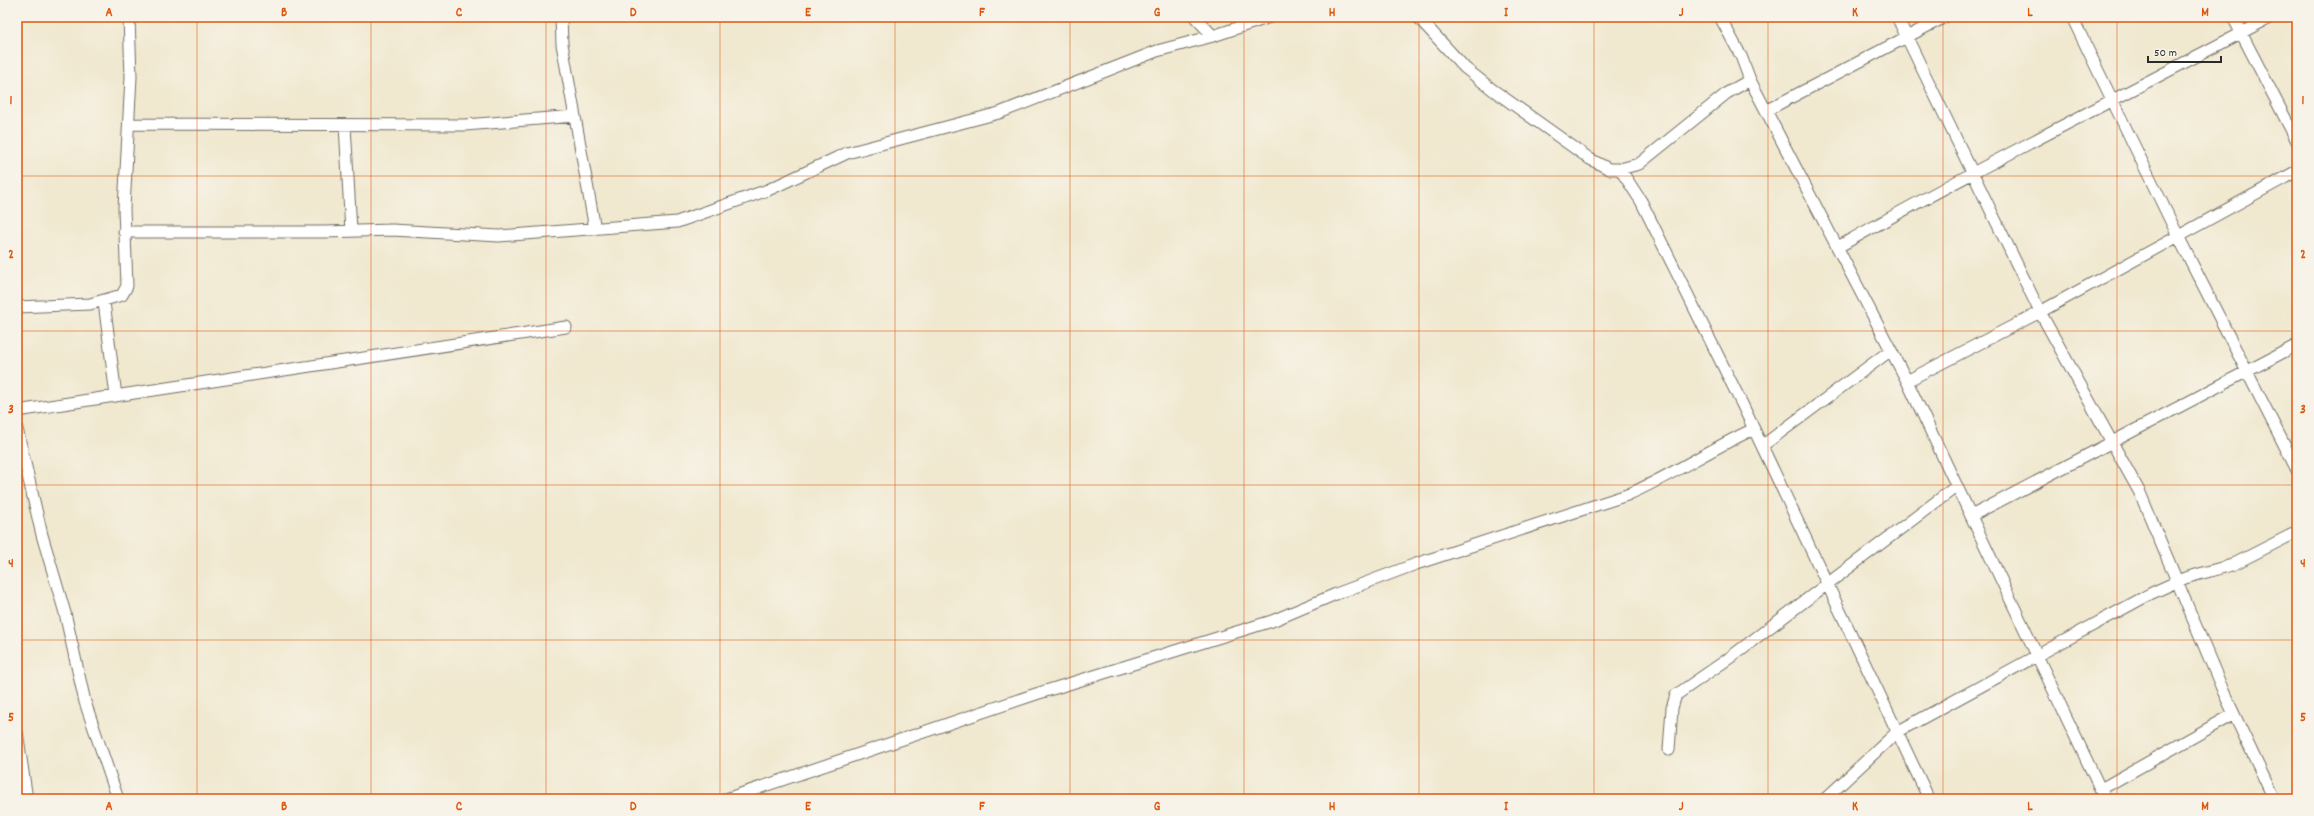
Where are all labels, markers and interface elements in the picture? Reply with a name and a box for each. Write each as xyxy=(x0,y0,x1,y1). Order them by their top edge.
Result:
text: A xyxy=(105,4,113,23)
text: B xyxy=(281,4,287,23)
text: C xyxy=(456,4,463,23)
text: D xyxy=(630,4,637,23)
text: E xyxy=(805,4,812,23)
text: F xyxy=(979,4,985,23)
text: G xyxy=(1154,4,1161,23)
text: H xyxy=(1329,4,1336,23)
text: I xyxy=(1504,4,1509,23)
text: J xyxy=(1679,4,1684,23)
text: K xyxy=(1852,4,1858,23)
text: L xyxy=(2027,4,2033,23)
text: M xyxy=(2201,4,2209,23)
scale bar xyxy=(2148,38,2221,64)
text: 50 m xyxy=(2154,45,2177,62)
text: 1 xyxy=(10,92,13,111)
text: 1 xyxy=(2302,92,2305,111)
text: 2 xyxy=(8,246,14,265)
text: 2 xyxy=(2300,246,2306,265)
text: 3 xyxy=(8,401,14,420)
text: 3 xyxy=(2300,401,2306,420)
text: 4 xyxy=(8,555,14,574)
text: 4 xyxy=(2300,555,2306,574)
text: 5 xyxy=(8,709,14,728)
text: 5 xyxy=(2300,709,2306,728)
text: A xyxy=(105,798,113,816)
text: B xyxy=(281,798,287,816)
text: C xyxy=(456,798,463,816)
text: D xyxy=(630,798,637,816)
text: E xyxy=(805,798,812,816)
text: F xyxy=(979,798,985,816)
text: G xyxy=(1154,798,1161,816)
text: H xyxy=(1329,798,1336,816)
text: I xyxy=(1504,798,1509,816)
text: J xyxy=(1679,798,1684,816)
text: K xyxy=(1852,798,1858,816)
text: L xyxy=(2027,798,2033,816)
text: M xyxy=(2201,798,2209,816)

